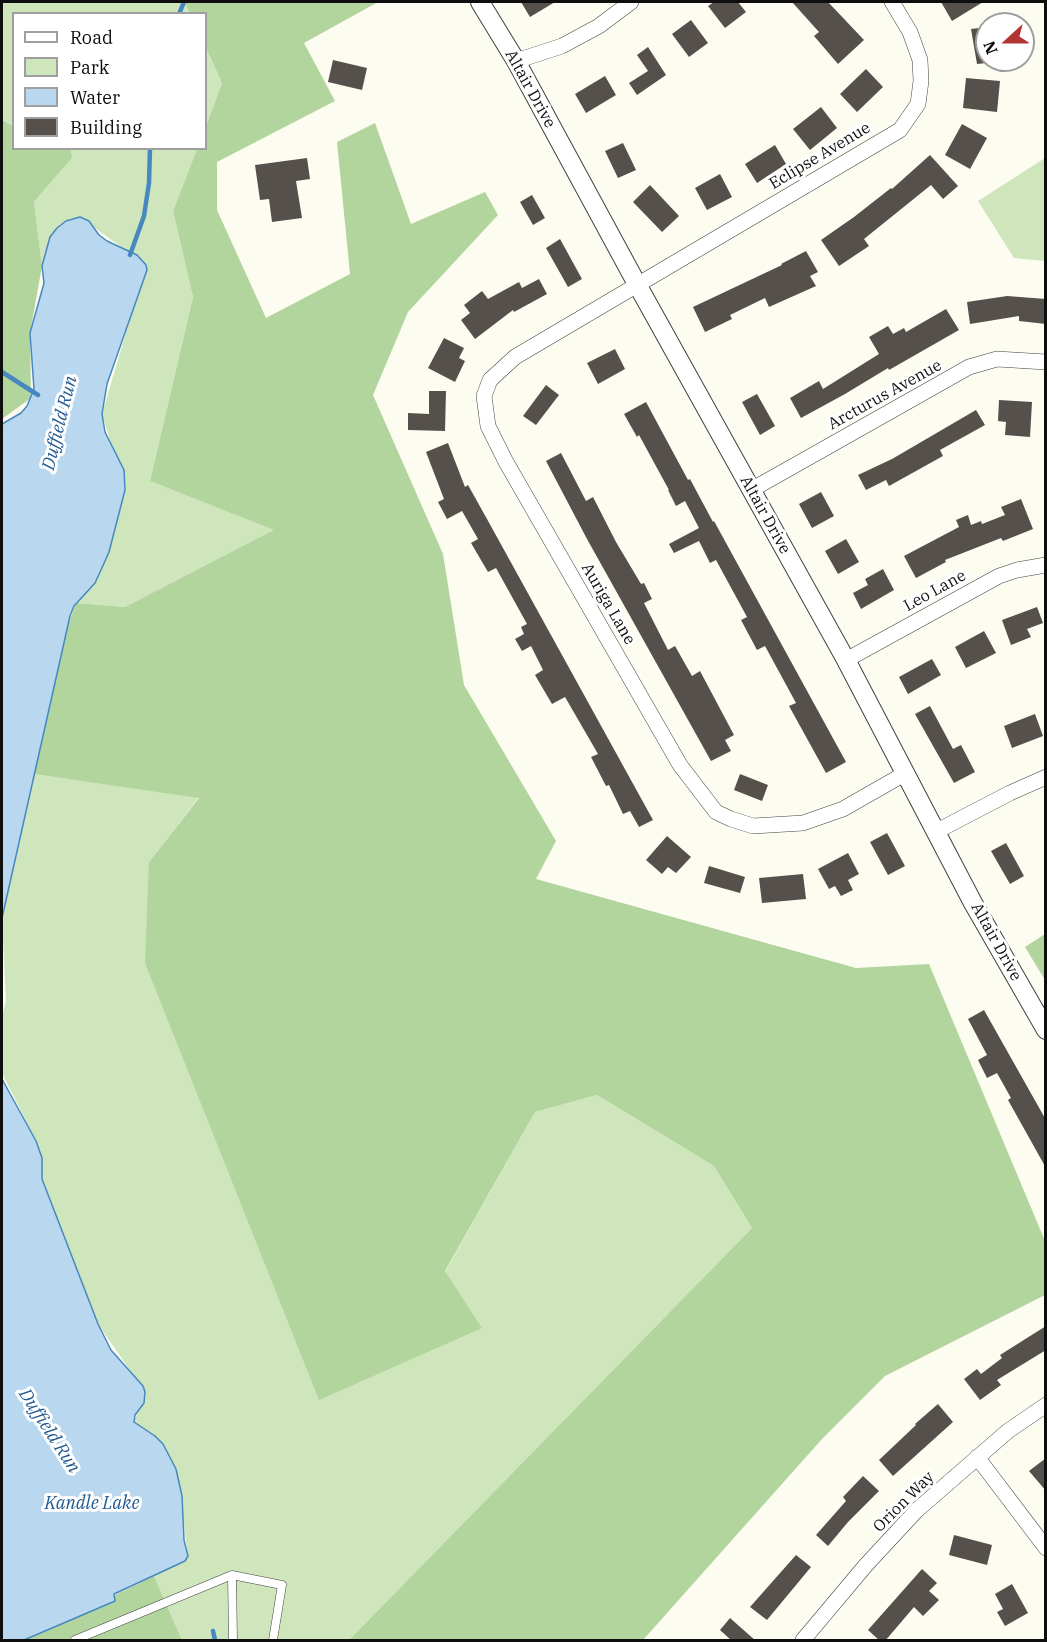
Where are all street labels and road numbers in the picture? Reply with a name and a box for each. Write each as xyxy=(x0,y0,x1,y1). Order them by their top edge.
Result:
street label: Altair Drive xyxy=(501,47,559,131)
street label: Eclipse Avenue xyxy=(766,118,874,194)
street label: Arcturus Avenue xyxy=(825,356,945,434)
street label: Altair Drive xyxy=(736,473,794,557)
street label: Auriga Lane xyxy=(577,560,639,648)
street label: Leo Lane xyxy=(901,566,969,616)
street label: Altair Drive xyxy=(967,900,1025,984)
street label: Orion Way xyxy=(870,1468,938,1536)

